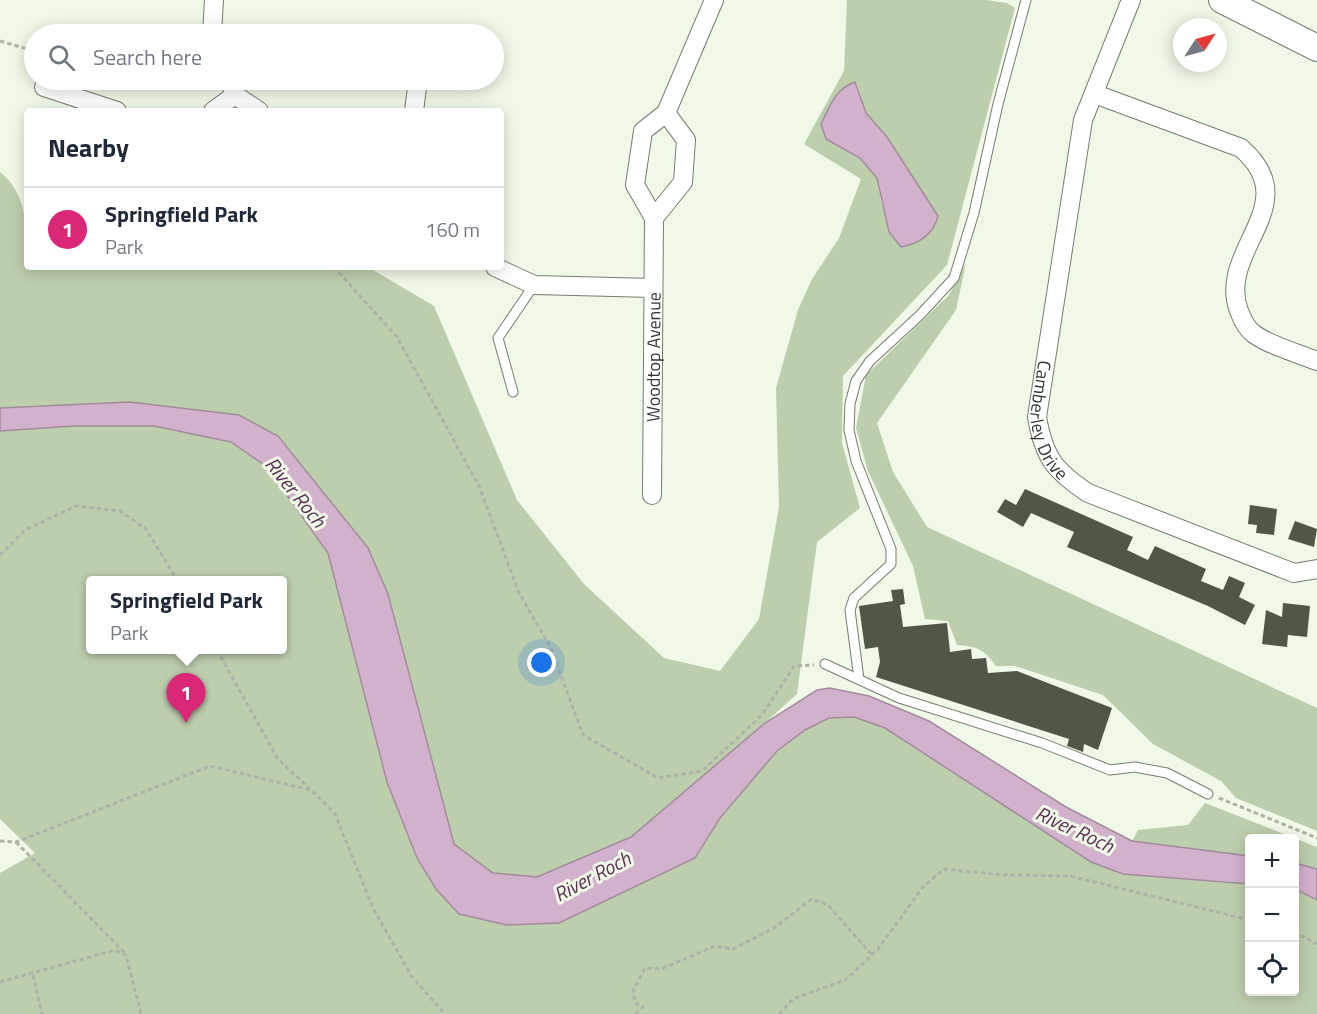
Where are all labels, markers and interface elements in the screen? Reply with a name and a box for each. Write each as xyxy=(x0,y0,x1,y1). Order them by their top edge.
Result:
north arrow xyxy=(1173,18,1227,72)
search box xyxy=(24,24,504,90)
text: Search here xyxy=(93,40,202,74)
icon: search xyxy=(45,41,78,74)
text: Nearby xyxy=(48,128,129,167)
text: Springfield Park xyxy=(105,197,258,231)
text: 1 xyxy=(62,214,73,245)
text: 160 m xyxy=(425,214,480,245)
text: Park xyxy=(105,231,143,262)
street label: Woodtop Avenue xyxy=(639,292,667,422)
street label: Camberley Drive xyxy=(1023,359,1075,486)
water label: River Roch xyxy=(258,450,335,535)
popup xyxy=(86,576,287,654)
text: Springfield Park xyxy=(110,583,263,617)
text: Park xyxy=(110,617,148,648)
your location xyxy=(527,648,556,677)
pin: 1 xyxy=(166,674,206,723)
water label: River Roch xyxy=(1031,797,1120,861)
map controls xyxy=(1245,834,1299,996)
button: + xyxy=(1245,834,1299,888)
water label: River Roch xyxy=(548,842,637,909)
button: − xyxy=(1245,888,1299,942)
button: locate xyxy=(1245,942,1299,996)

